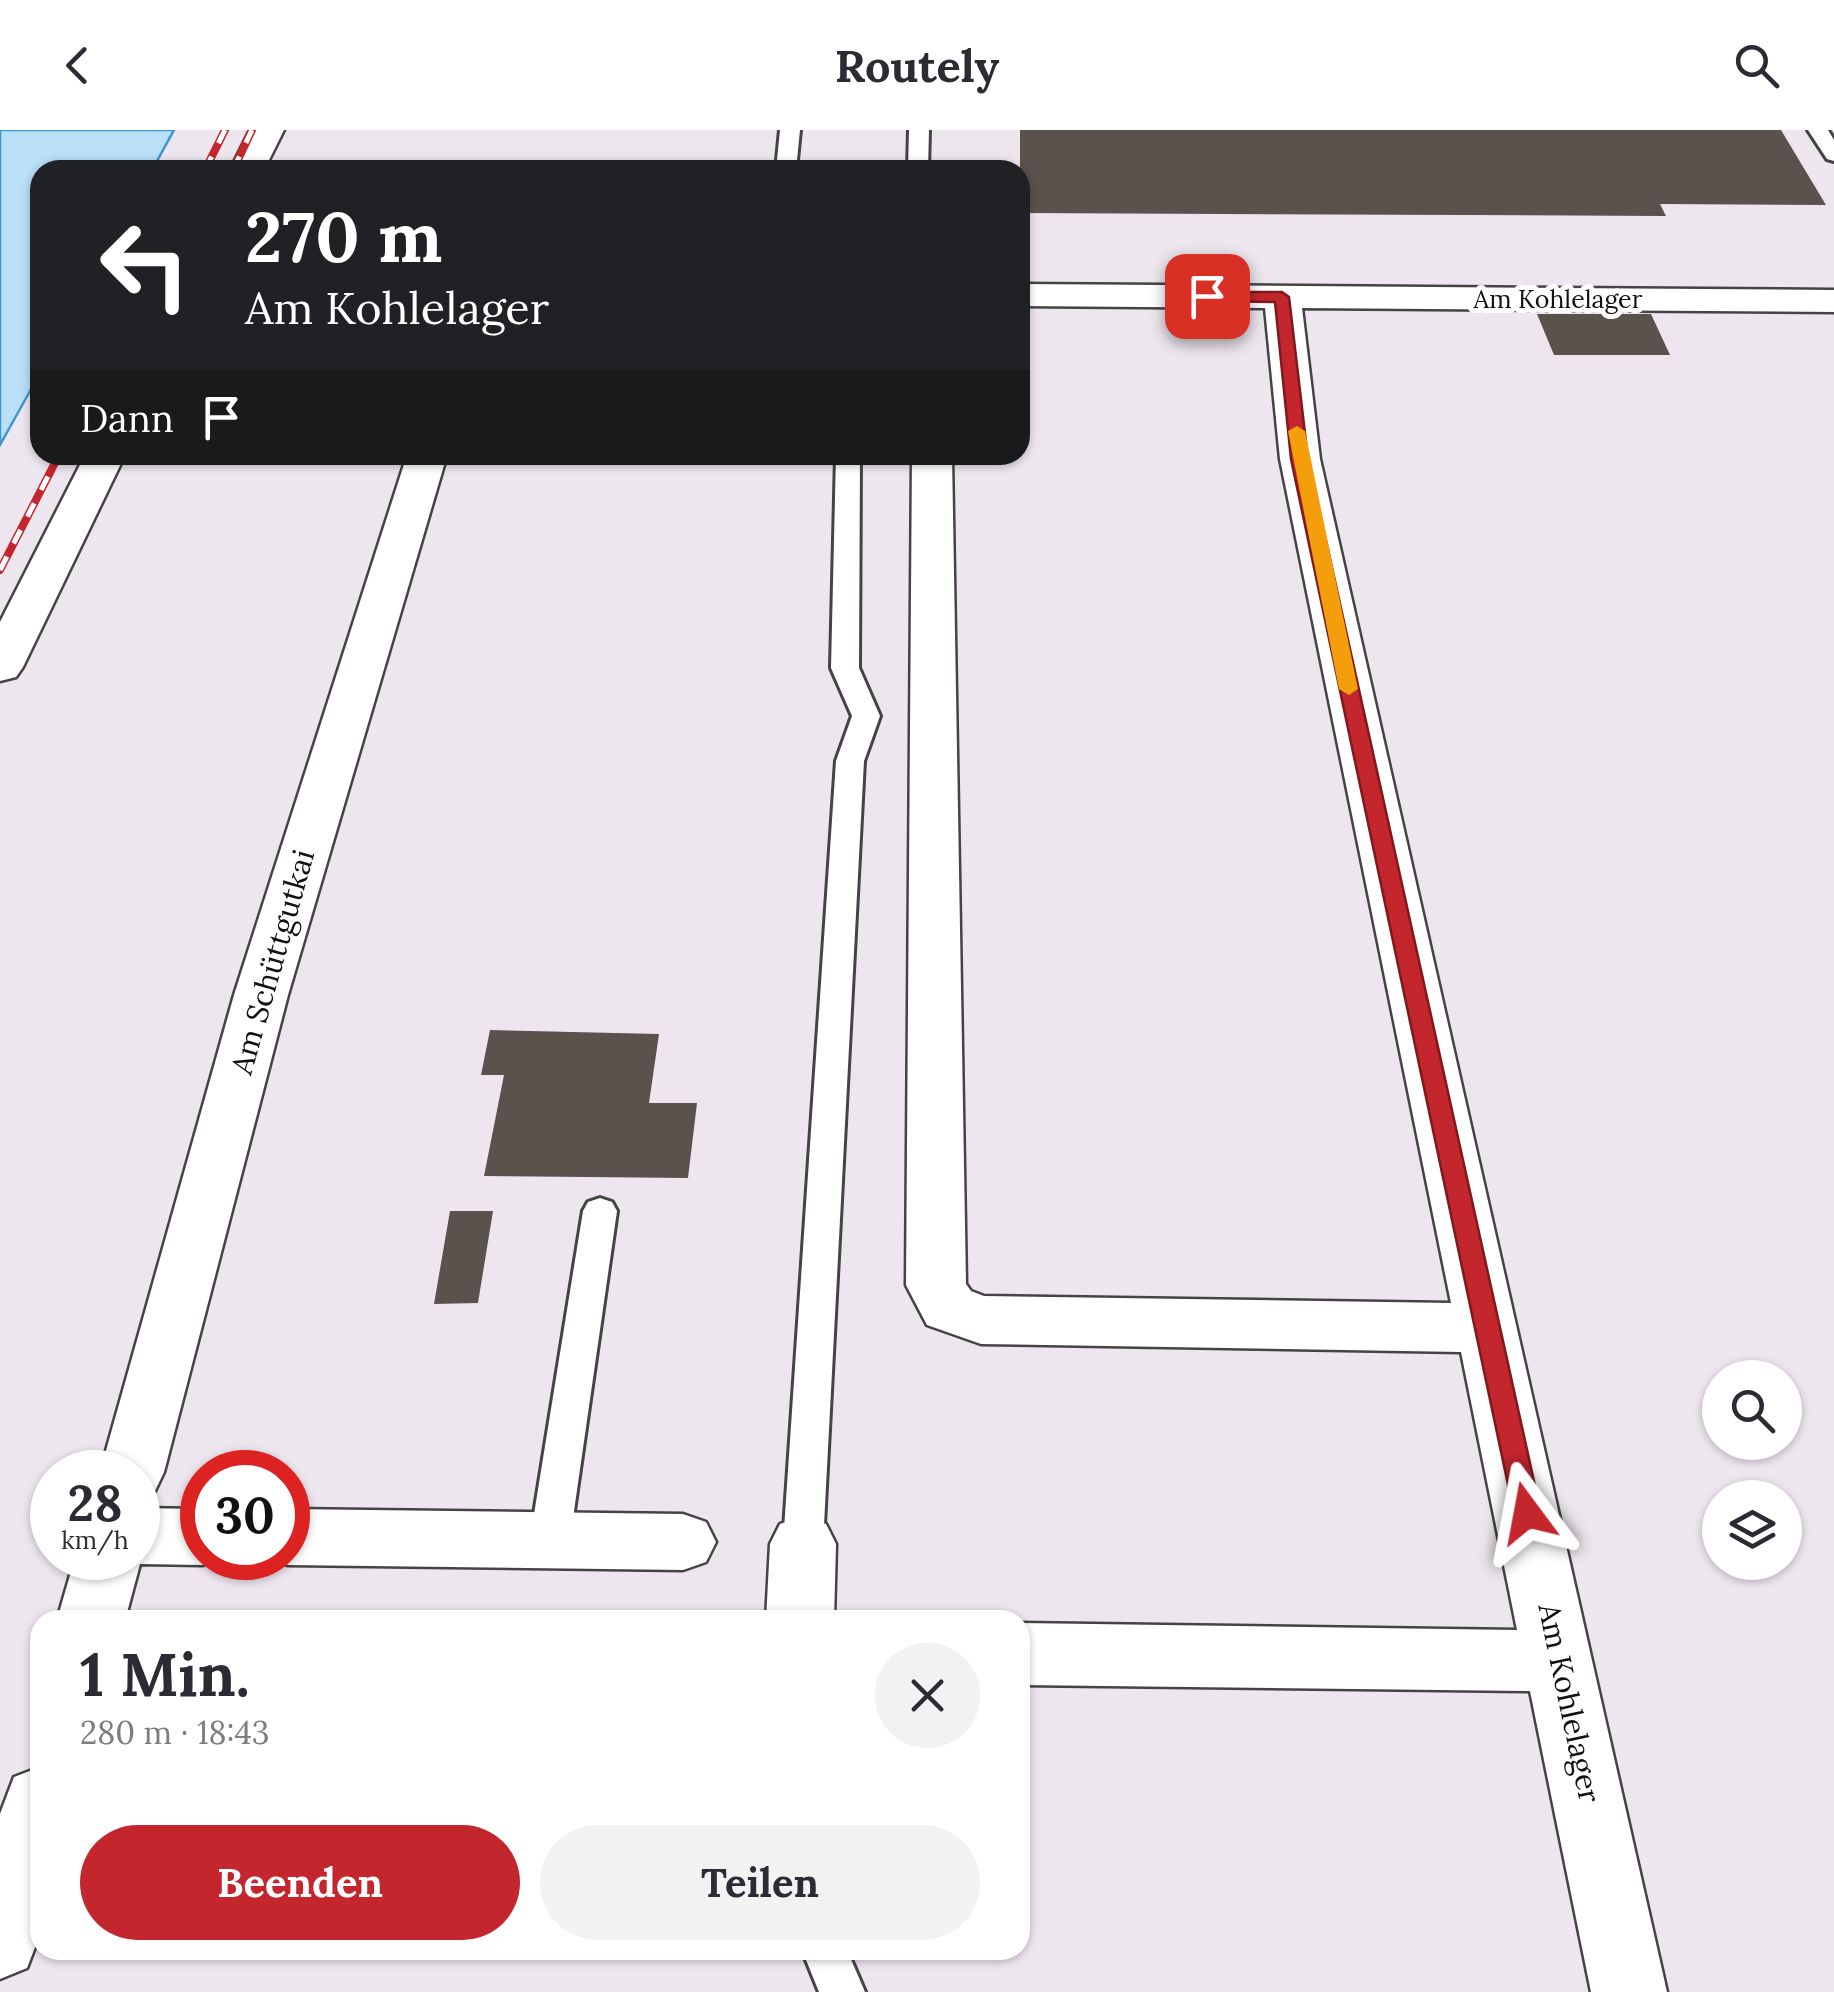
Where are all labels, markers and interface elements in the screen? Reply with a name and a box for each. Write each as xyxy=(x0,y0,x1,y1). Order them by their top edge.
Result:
text: Routely xyxy=(835,37,999,94)
icon: back xyxy=(50,38,105,93)
icon: search xyxy=(1729,38,1784,93)
text: 270 m xyxy=(245,192,442,281)
icon: left xyxy=(80,200,210,330)
pin xyxy=(1165,254,1250,339)
icon: arrive xyxy=(1180,269,1235,324)
text: Am Kohlelager xyxy=(245,279,549,336)
street label: Am Kohlelager xyxy=(1472,283,1643,315)
icon: arrive xyxy=(194,390,249,445)
text: Dann xyxy=(80,394,174,442)
street label: Am Schüttgutkai xyxy=(222,845,323,1080)
map controls xyxy=(1702,1360,1802,1580)
button: search xyxy=(1702,1360,1802,1460)
speed limit sign: 30 xyxy=(180,1450,310,1580)
position arrow xyxy=(1475,1461,1579,1565)
text: 28 xyxy=(67,1471,123,1535)
button: layers xyxy=(1702,1480,1802,1580)
text: km/h xyxy=(61,1524,129,1556)
street label: Am Kohlelager xyxy=(1529,1599,1610,1806)
text: 1 Min. xyxy=(80,1636,250,1712)
button: close xyxy=(875,1643,980,1748)
text: 280 m · 18:43 xyxy=(80,1712,270,1753)
button: Beenden xyxy=(80,1825,520,1940)
button: Teilen xyxy=(540,1825,980,1940)

